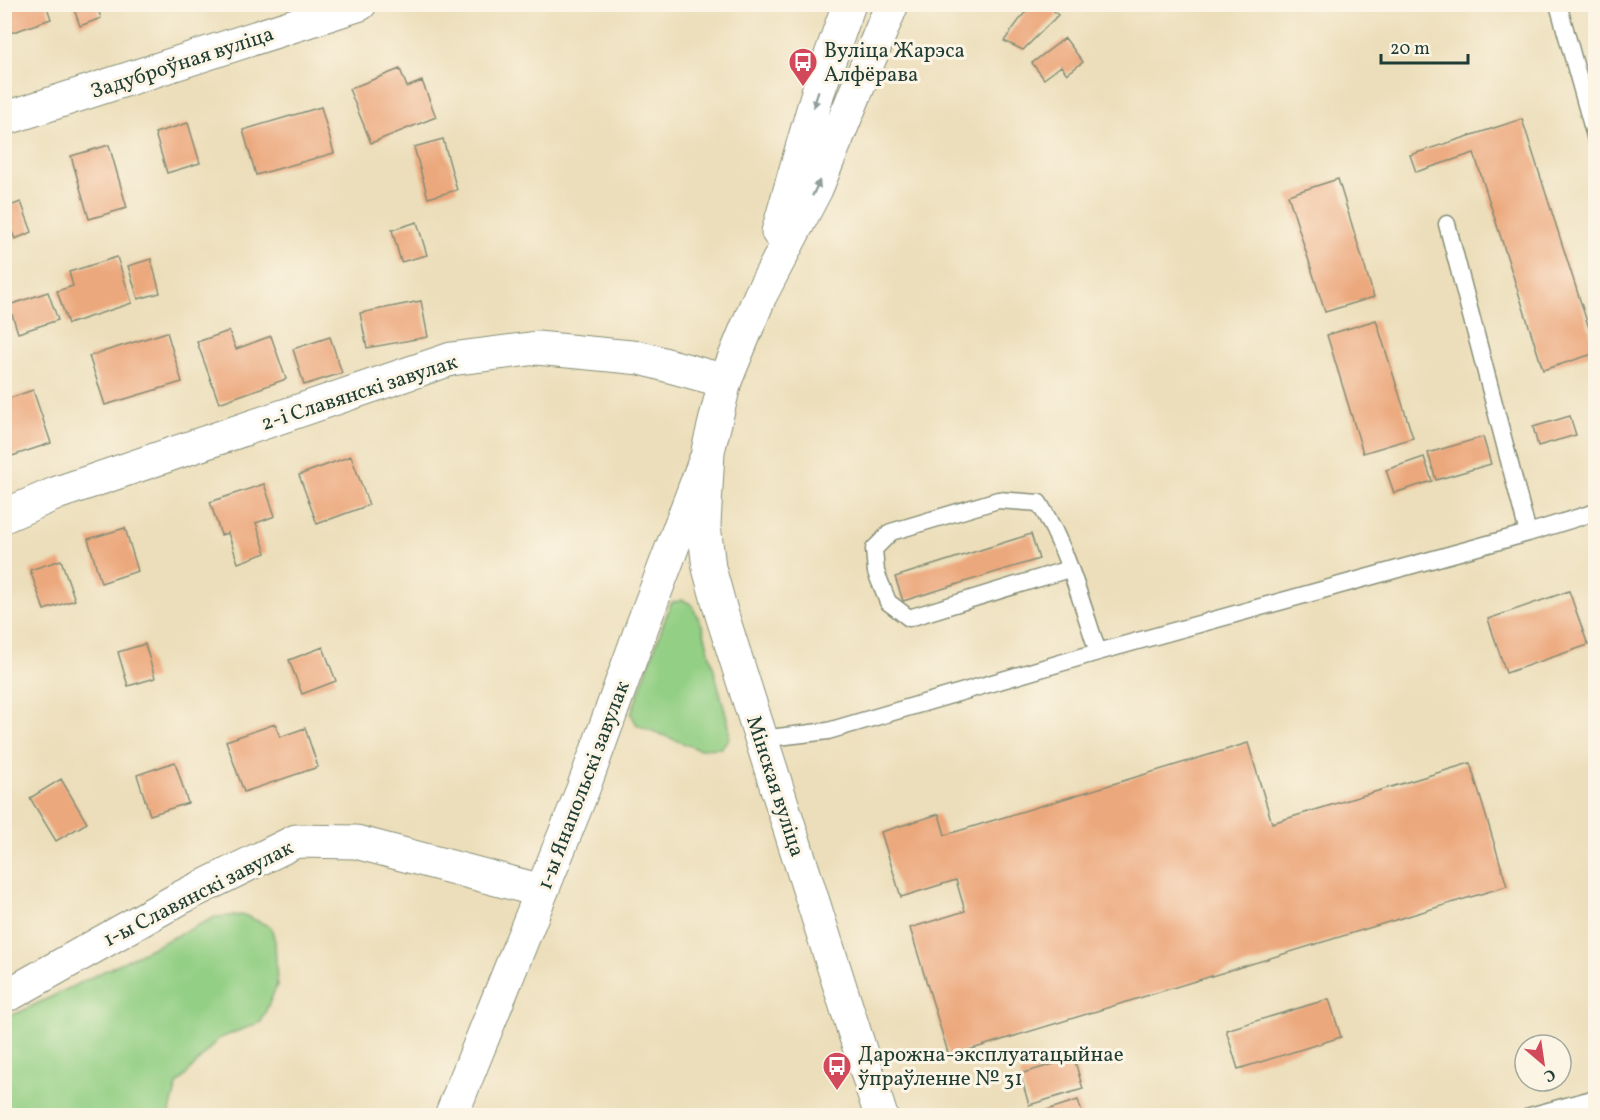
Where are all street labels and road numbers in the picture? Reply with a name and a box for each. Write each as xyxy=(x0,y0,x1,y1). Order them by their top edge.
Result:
street label: Задуброўная вуліца xyxy=(87,20,278,107)
street label: 2-і Славянскі завулак xyxy=(258,348,461,439)
street label: 1-ы Янапольскі завулак xyxy=(531,677,638,894)
street label: Мінская вуліца xyxy=(738,712,811,861)
street label: 1-ы Славянскі завулак xyxy=(99,834,299,955)

